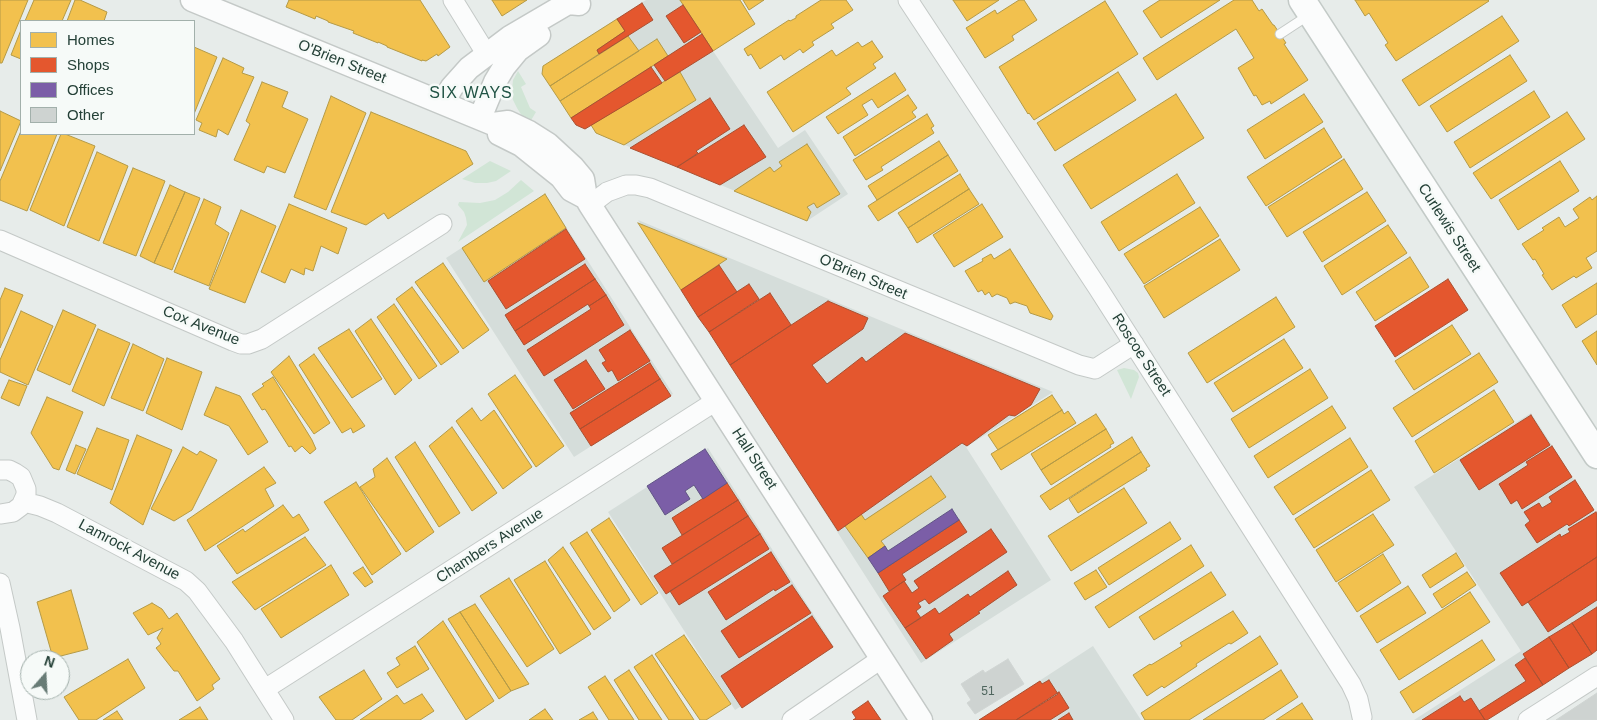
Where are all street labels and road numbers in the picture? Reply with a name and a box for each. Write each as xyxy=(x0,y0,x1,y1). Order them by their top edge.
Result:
street label: O'Brien Street xyxy=(295,36,389,88)
street label: Curlewis Street xyxy=(1414,180,1484,276)
street label: O'Brien Street xyxy=(816,250,910,304)
street label: Cox Avenue xyxy=(160,302,242,350)
street label: Roscoe Street xyxy=(1108,310,1174,400)
street label: Hall Street xyxy=(727,425,781,493)
street label: Chambers Avenue xyxy=(433,505,547,587)
street label: Lamrock Avenue xyxy=(75,516,183,584)

